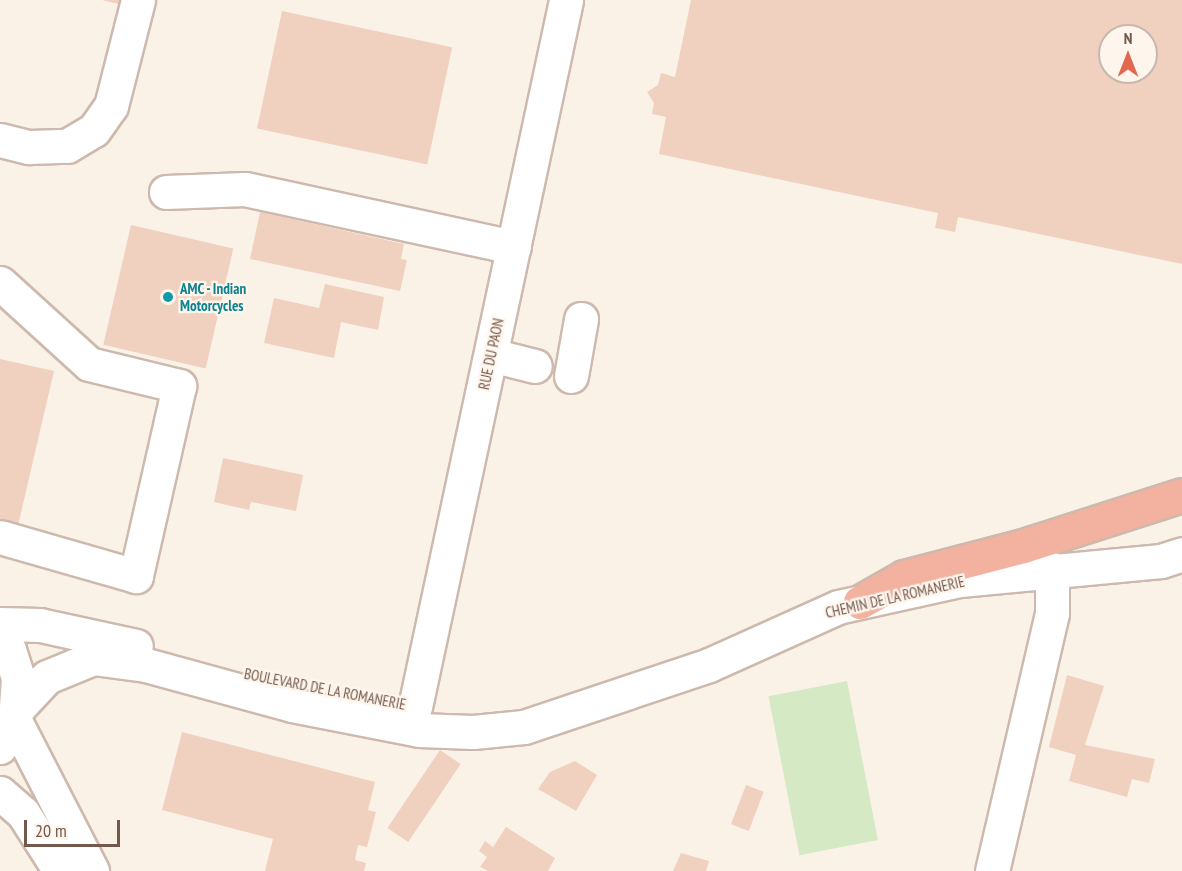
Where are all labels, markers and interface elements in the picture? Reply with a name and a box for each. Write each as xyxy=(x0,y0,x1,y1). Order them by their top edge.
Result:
north arrow xyxy=(1098,24,1158,84)
text: N xyxy=(1124,28,1132,48)
place label: AMC - Indian Motorcycles xyxy=(180,279,248,314)
marker: AMC - Indian Motorcycles xyxy=(161,290,175,304)
street label: RUE DU PAON xyxy=(475,317,507,391)
street label: CHEMIN DE LA ROMANERIE xyxy=(823,572,967,622)
street label: BOULEVARD DE LA ROMANERIE xyxy=(242,664,408,714)
scale bar xyxy=(27,808,123,846)
text: 20 m xyxy=(35,819,67,842)

